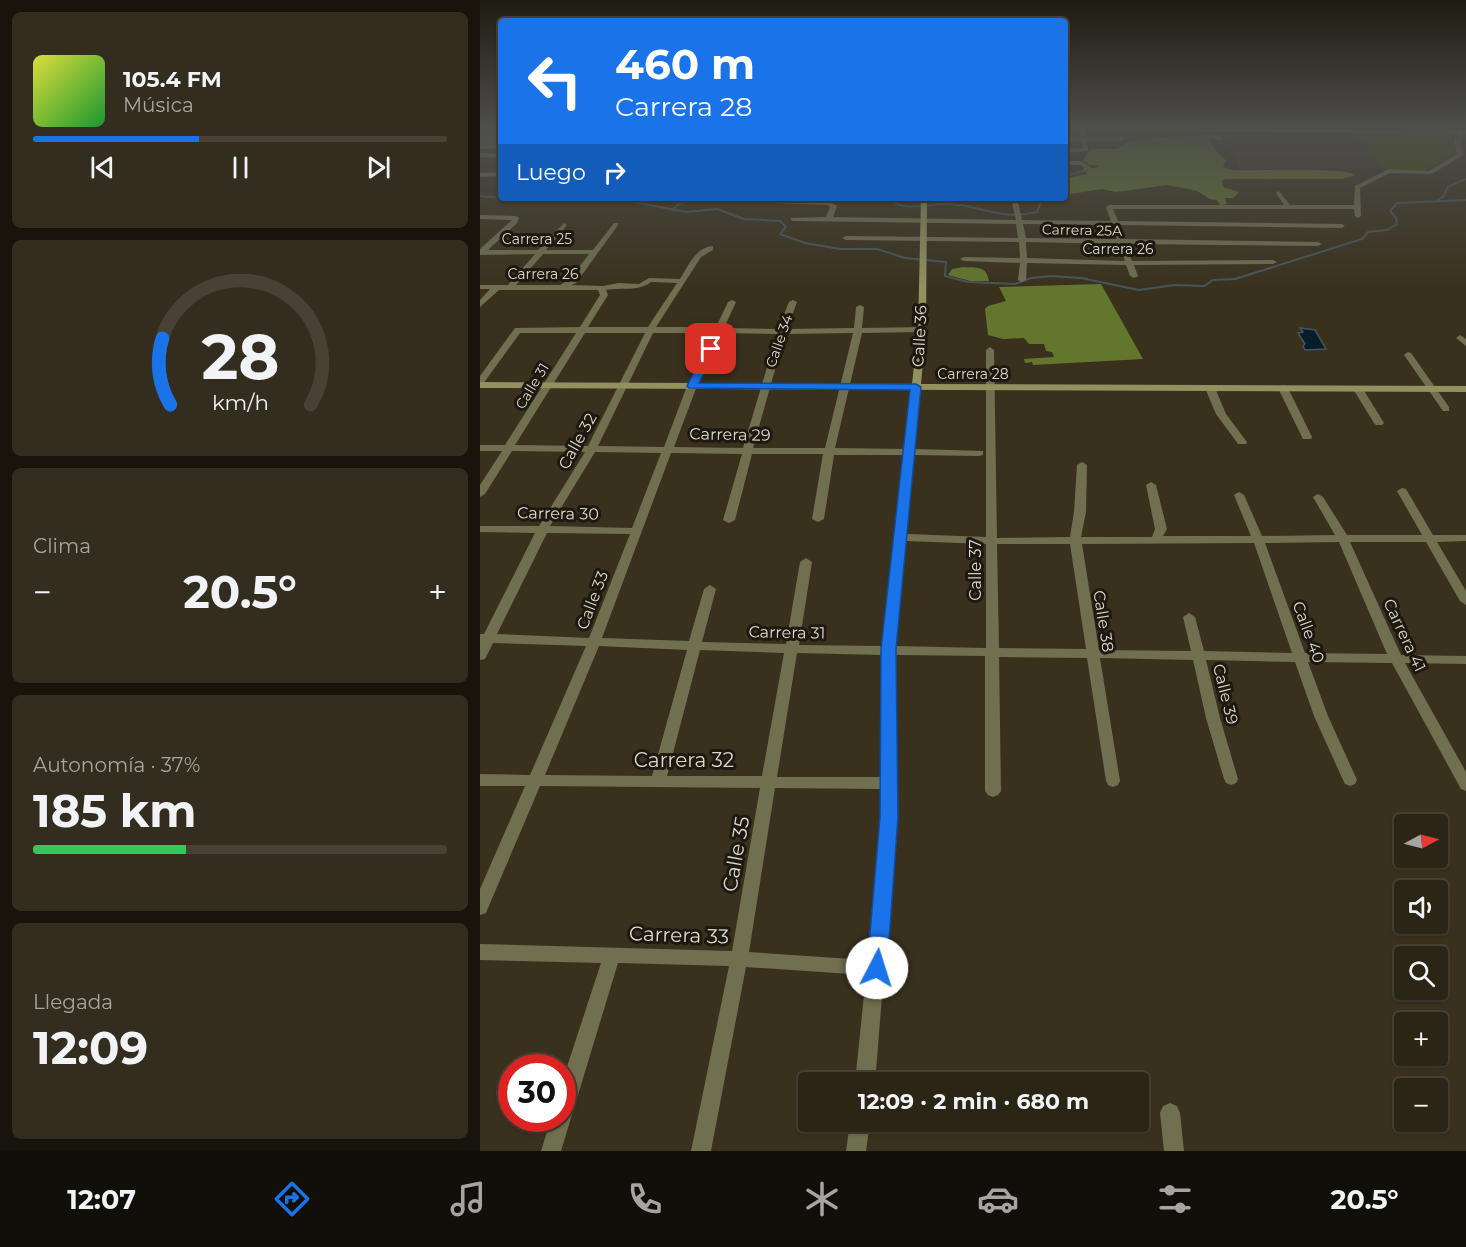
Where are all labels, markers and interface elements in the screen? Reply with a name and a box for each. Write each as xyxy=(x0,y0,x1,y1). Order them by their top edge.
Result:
text: 460 m xyxy=(615,38,755,90)
icon: left xyxy=(516,42,594,120)
text: 105.4 FM xyxy=(123,66,222,93)
text: Carrera 28 xyxy=(615,90,753,123)
text: Música xyxy=(123,93,194,117)
icon: previous xyxy=(86,151,119,184)
icon: pause xyxy=(224,151,257,184)
icon: next xyxy=(362,151,395,184)
icon: right xyxy=(598,156,631,189)
text: Luego xyxy=(516,159,586,186)
street label: Carrera 25A xyxy=(1042,220,1123,240)
street label: Carrera 25 xyxy=(502,230,572,248)
street label: Carrera 26 xyxy=(1083,240,1154,258)
street label: Carrera 26 xyxy=(508,265,579,283)
street label: Calle 36 xyxy=(908,304,931,367)
street label: Calle 34 xyxy=(762,311,797,370)
text: 28 xyxy=(201,319,279,395)
pin xyxy=(685,323,736,374)
icon: arrive xyxy=(694,332,727,365)
street label: Calle 31 xyxy=(511,360,553,412)
street label: Carrera 28 xyxy=(937,365,1009,383)
text: km/h xyxy=(211,389,269,415)
street label: Calle 32 xyxy=(554,410,601,473)
street label: Carrera 29 xyxy=(689,424,771,445)
street label: Carrera 30 xyxy=(517,503,599,524)
text: Clima xyxy=(33,534,91,558)
street label: Calle 37 xyxy=(966,539,985,601)
text: 20.5° xyxy=(183,564,297,619)
street label: Calle 33 xyxy=(573,568,612,632)
text: − xyxy=(33,572,52,612)
text: + xyxy=(428,572,447,612)
street label: Calle 38 xyxy=(1089,589,1118,653)
street label: Carrera 41 xyxy=(1379,596,1430,675)
street label: Calle 40 xyxy=(1289,599,1328,666)
street label: Carrera 31 xyxy=(748,622,826,643)
street label: Calle 39 xyxy=(1209,662,1242,726)
street label: Carrera 32 xyxy=(634,748,734,772)
text: Autonomía · 37% xyxy=(33,753,200,777)
text: 185 km xyxy=(33,783,196,838)
street label: Calle 35 xyxy=(718,814,754,894)
north arrow xyxy=(1394,814,1448,868)
map controls xyxy=(1394,814,1448,1132)
button: sound xyxy=(1394,880,1448,934)
street label: Carrera 33 xyxy=(628,921,730,949)
position arrow xyxy=(845,936,909,1000)
button: search xyxy=(1394,946,1448,1000)
text: Llegada xyxy=(33,990,113,1014)
button: + xyxy=(1394,1012,1448,1066)
text: 12:09 xyxy=(33,1020,148,1075)
speed limit sign: 30 xyxy=(498,1054,576,1132)
button: − xyxy=(1394,1078,1448,1132)
text: 12:09 · 2 min · 680 m xyxy=(858,1088,1089,1115)
icon: directions xyxy=(271,1178,313,1220)
icon: music xyxy=(447,1178,489,1220)
icon: phone xyxy=(624,1178,666,1220)
icon: climate xyxy=(801,1178,843,1220)
icon: car xyxy=(977,1178,1019,1220)
icon: filters xyxy=(1154,1178,1196,1220)
text: 12:07 xyxy=(67,1183,136,1216)
text: 20.5° xyxy=(1331,1183,1399,1216)

